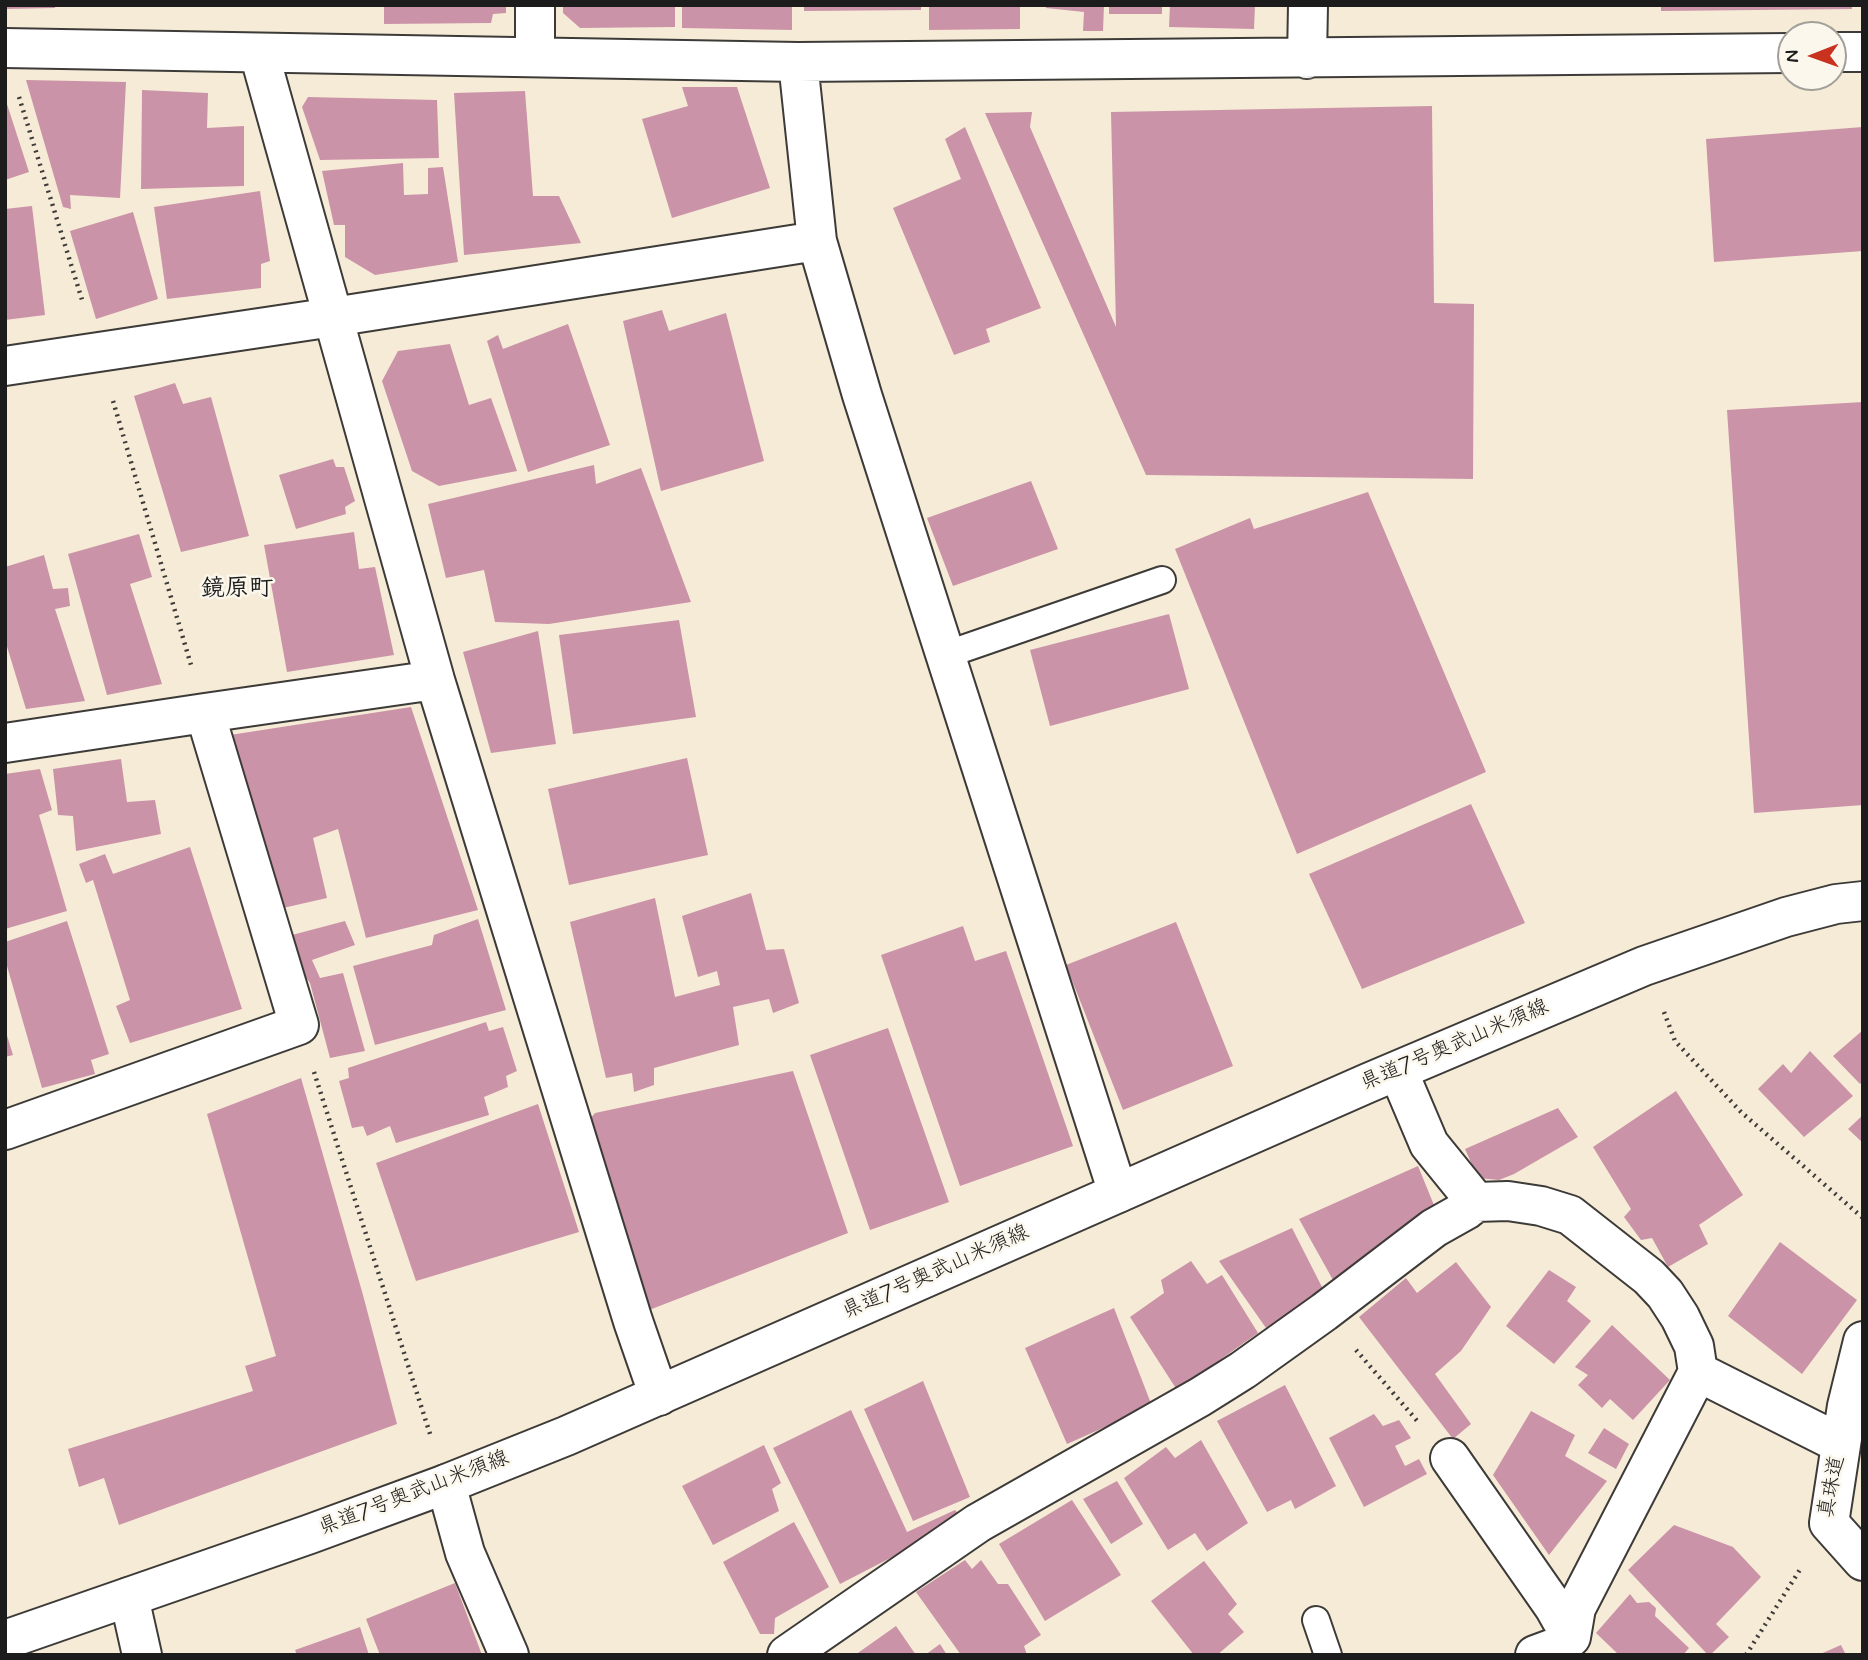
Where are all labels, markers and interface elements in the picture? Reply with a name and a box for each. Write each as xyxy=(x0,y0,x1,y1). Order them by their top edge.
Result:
north arrow xyxy=(1777,21,1847,91)
text: N xyxy=(1780,50,1805,63)
district label: 鏡原町 xyxy=(201,576,273,604)
street label: 県道7号奥武山米須線 xyxy=(1357,995,1553,1097)
street label: 県道7号奥武山米須線 xyxy=(839,1220,1033,1326)
street label: 県道7号奥武山米須線 xyxy=(315,1446,513,1542)
street label: 真珠道 xyxy=(1815,1454,1851,1520)

